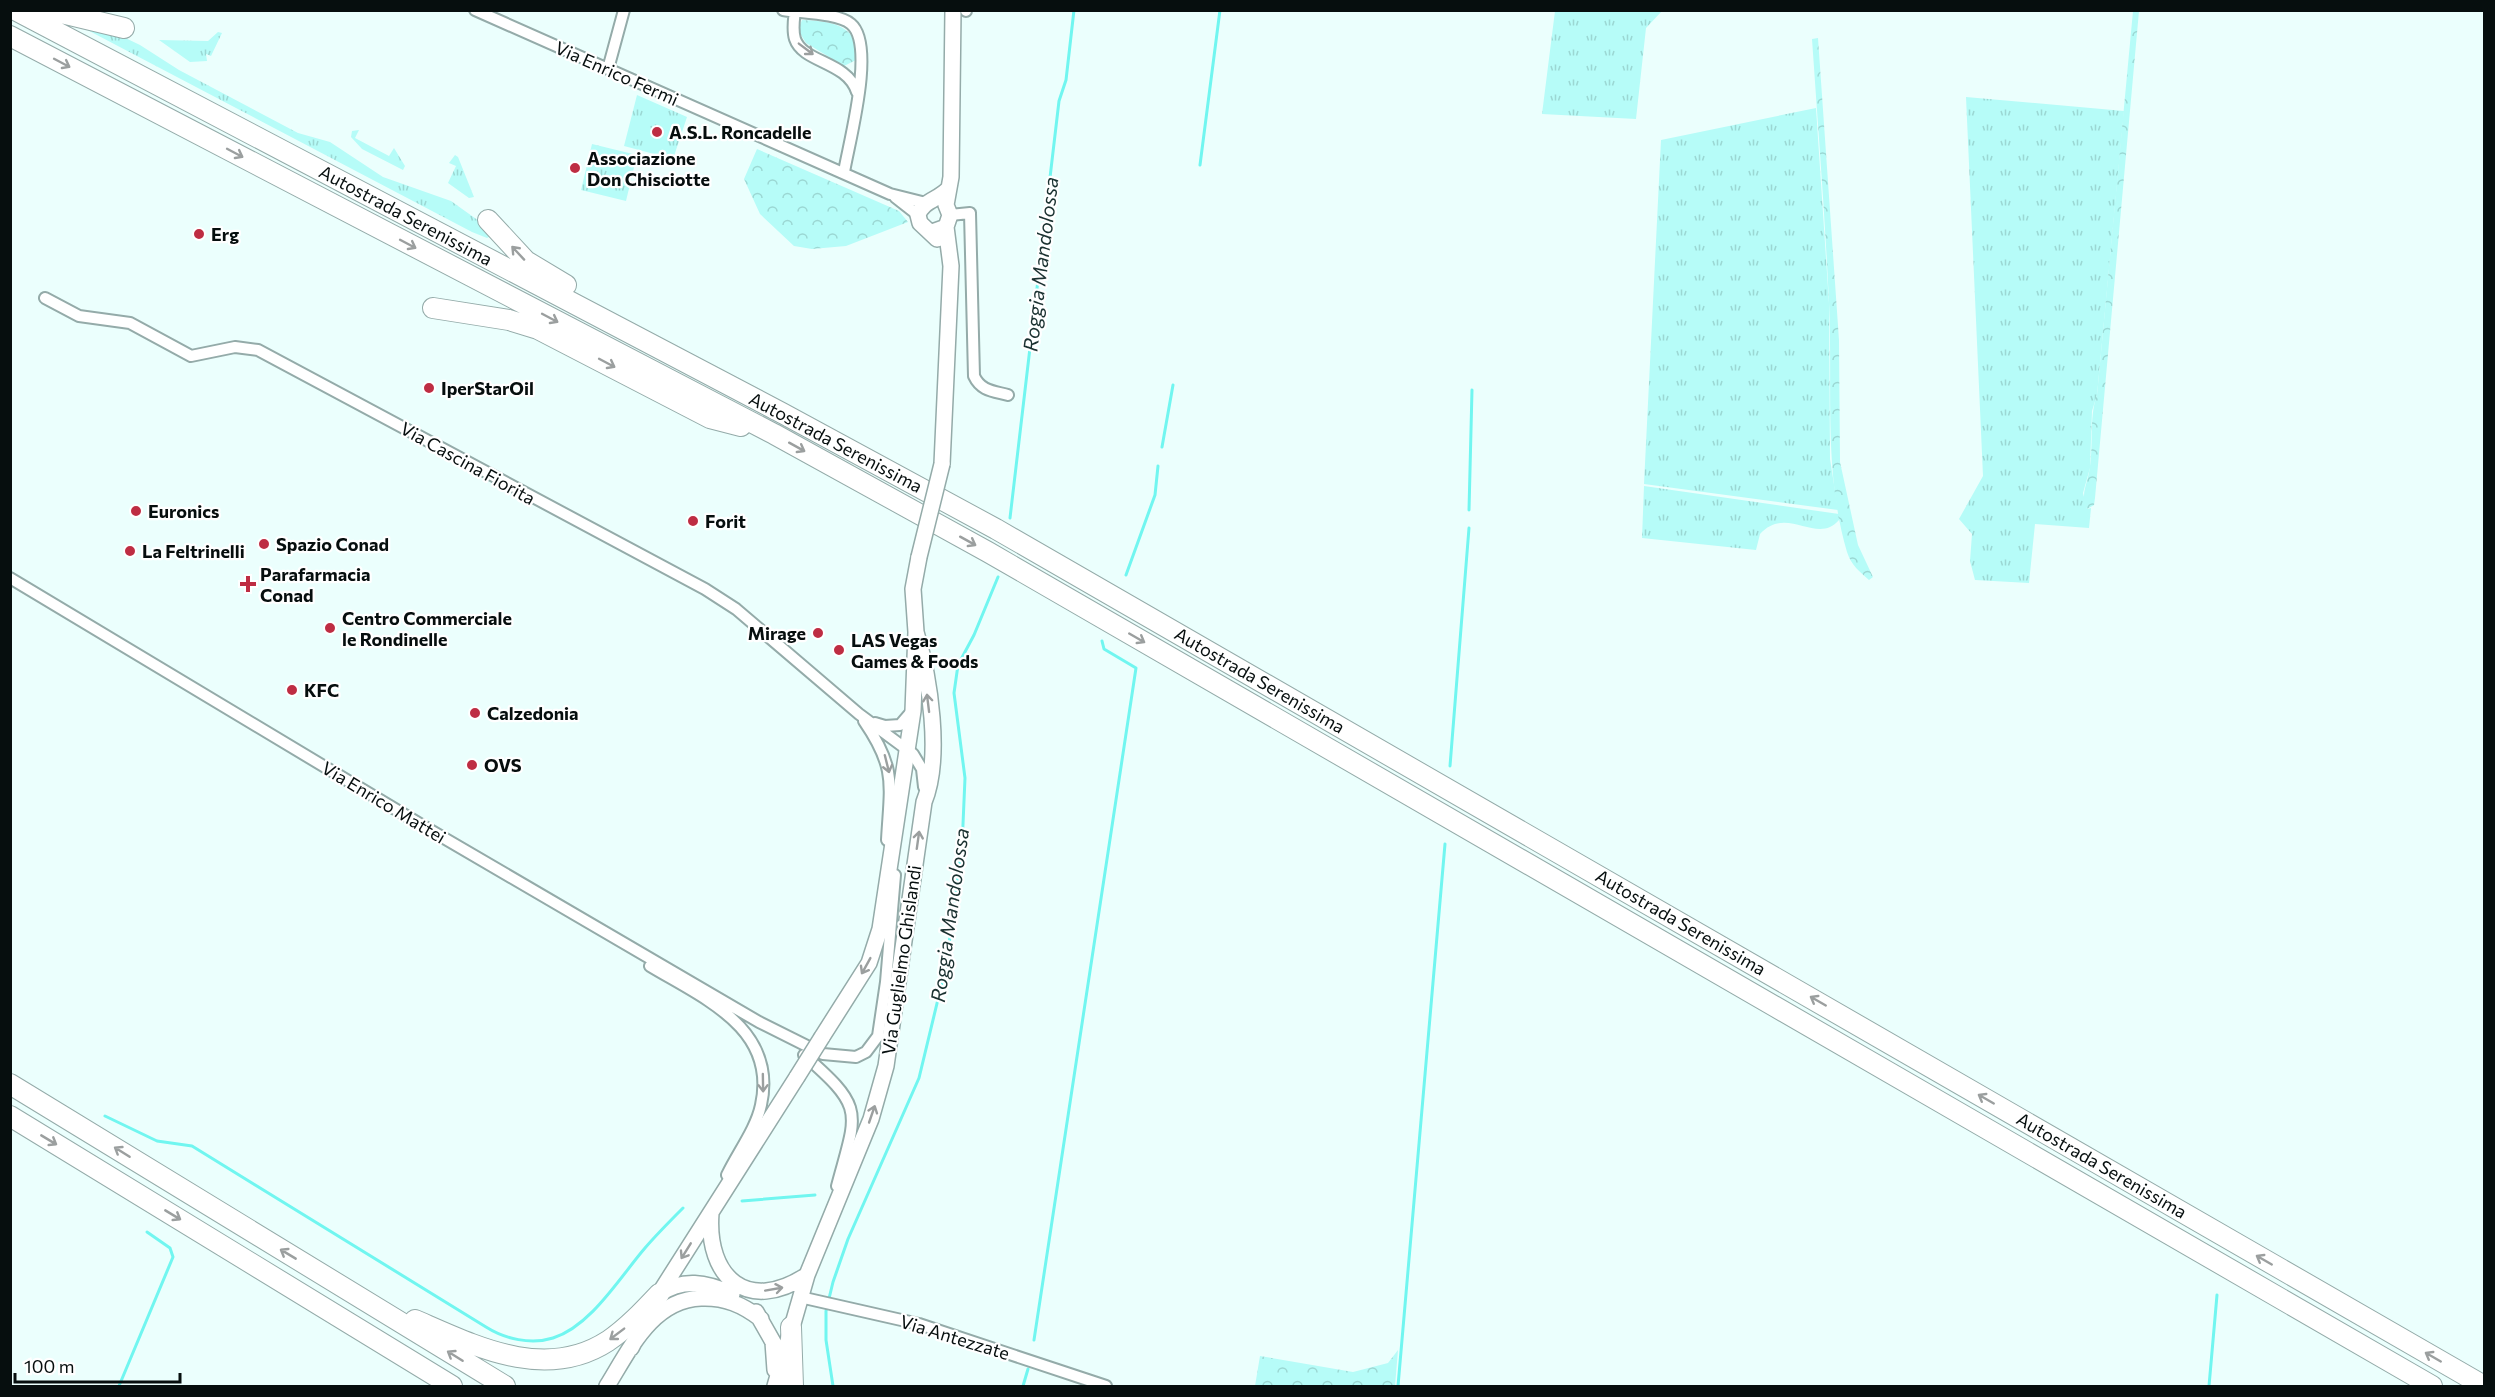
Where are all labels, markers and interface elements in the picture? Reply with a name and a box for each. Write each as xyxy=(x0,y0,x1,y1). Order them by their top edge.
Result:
street label: Via Enrico Fermi xyxy=(552,36,682,110)
one-way arrow xyxy=(797,43,813,56)
one-way arrow xyxy=(53,58,71,69)
place label: A.S.L. Roncadelle xyxy=(669,121,811,143)
marker: A.S.L. Roncadelle xyxy=(650,125,664,139)
place label: Associazione Don Chisciotte xyxy=(587,147,710,190)
one-way arrow xyxy=(226,148,244,159)
street label: Autostrada Serenissima xyxy=(316,160,496,270)
marker: Associazione Don Chisciotte xyxy=(568,161,582,175)
water label: Roggia Mandolossa xyxy=(1017,175,1063,353)
place label: Erg xyxy=(211,223,239,245)
marker: Erg xyxy=(192,227,206,241)
one-way arrow xyxy=(399,238,417,250)
one-way arrow xyxy=(511,245,525,260)
one-way arrow xyxy=(540,312,558,324)
one-way arrow xyxy=(597,358,615,370)
place label: IperStarOil xyxy=(441,377,534,399)
marker: IperStarOil xyxy=(422,381,436,395)
street label: Autostrada Serenissima xyxy=(746,387,926,497)
street label: Via Cascina Fiorita xyxy=(397,417,539,509)
one-way arrow xyxy=(788,441,805,453)
place label: Euronics xyxy=(148,500,219,522)
marker: Euronics xyxy=(129,504,143,518)
place label: Forit xyxy=(705,510,746,532)
marker: Forit xyxy=(686,514,700,528)
place label: Spazio Conad xyxy=(276,533,389,555)
one-way arrow xyxy=(959,535,976,547)
marker: Spazio Conad xyxy=(257,537,271,551)
place label: La Feltrinelli xyxy=(142,540,245,562)
marker: La Feltrinelli xyxy=(123,544,137,558)
place label: Parafarmacia Conad xyxy=(260,563,370,606)
marker: Parafarmacia Conad xyxy=(241,577,255,591)
place label: Centro Commerciale le Rondinelle xyxy=(342,607,512,650)
marker: Centro Commerciale le Rondinelle xyxy=(323,621,337,635)
place label: Mirage xyxy=(748,622,806,644)
street label: Autostrada Serenissima xyxy=(1171,622,1349,738)
marker: Mirage xyxy=(811,626,825,640)
place label: LAS Vegas Games & Foods xyxy=(851,629,978,672)
one-way arrow xyxy=(1128,632,1145,644)
marker: LAS Vegas Games & Foods xyxy=(832,643,846,657)
place label: KFC xyxy=(304,679,339,701)
marker: KFC xyxy=(285,683,299,697)
one-way arrow xyxy=(923,693,934,713)
place label: Calzedonia xyxy=(487,702,579,724)
marker: Calzedonia xyxy=(468,706,482,720)
place label: OVS xyxy=(484,754,522,776)
one-way arrow xyxy=(882,754,894,773)
street label: Via Enrico Mattei xyxy=(318,756,450,848)
marker: OVS xyxy=(465,758,479,772)
water label: Roggia Mandolossa xyxy=(925,826,973,1004)
one-way arrow xyxy=(913,831,924,850)
street label: Via Guglielmo Ghislandi xyxy=(877,864,925,1056)
street label: Autostrada Serenissima xyxy=(1592,864,1770,980)
one-way arrow xyxy=(860,956,871,974)
one-way arrow xyxy=(1810,995,1827,1007)
one-way arrow xyxy=(757,1073,769,1093)
one-way arrow xyxy=(1978,1093,1996,1104)
one-way arrow xyxy=(868,1105,879,1124)
street label: Autostrada Serenissima xyxy=(2013,1107,2191,1223)
one-way arrow xyxy=(40,1134,57,1146)
one-way arrow xyxy=(114,1146,131,1158)
one-way arrow xyxy=(164,1210,181,1222)
one-way arrow xyxy=(680,1242,693,1259)
one-way arrow xyxy=(280,1248,297,1260)
one-way arrow xyxy=(2256,1253,2273,1265)
one-way arrow xyxy=(763,1283,783,1294)
street label: Via Antezzate xyxy=(898,1310,1012,1364)
one-way arrow xyxy=(609,1328,625,1341)
scale bar xyxy=(15,1346,180,1384)
one-way arrow xyxy=(447,1349,464,1361)
one-way arrow xyxy=(2425,1351,2442,1363)
text: 100 m xyxy=(24,1355,74,1377)

